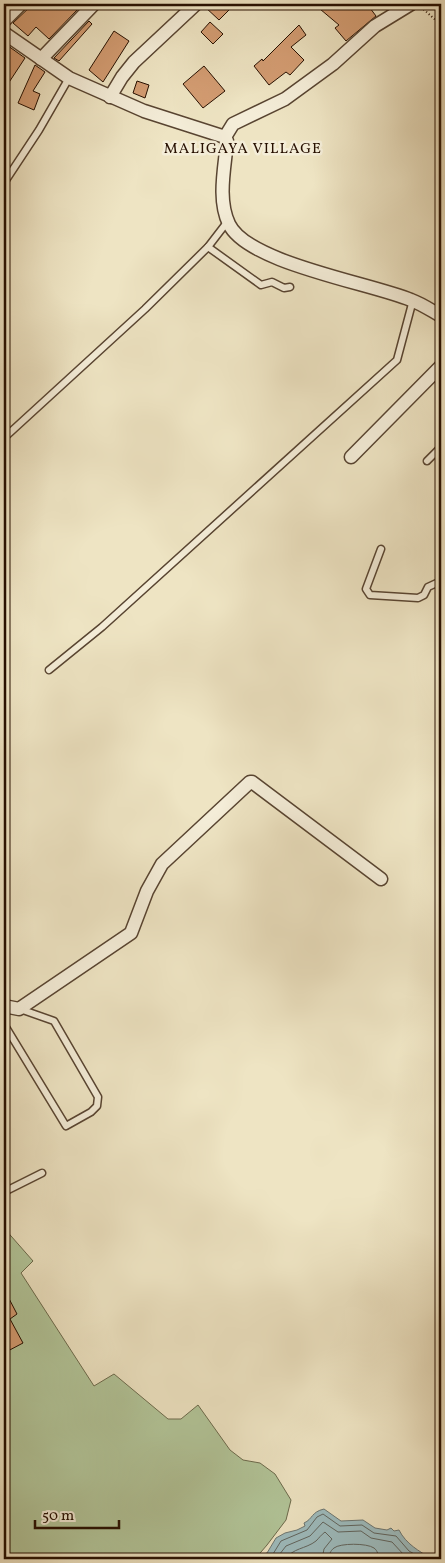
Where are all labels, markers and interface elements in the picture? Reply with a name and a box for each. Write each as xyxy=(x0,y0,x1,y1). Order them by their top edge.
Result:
district label: MALIGAYA VILLAGE xyxy=(164,139,322,160)
scale bar xyxy=(35,1498,119,1530)
text: 50 m xyxy=(42,1506,74,1527)

